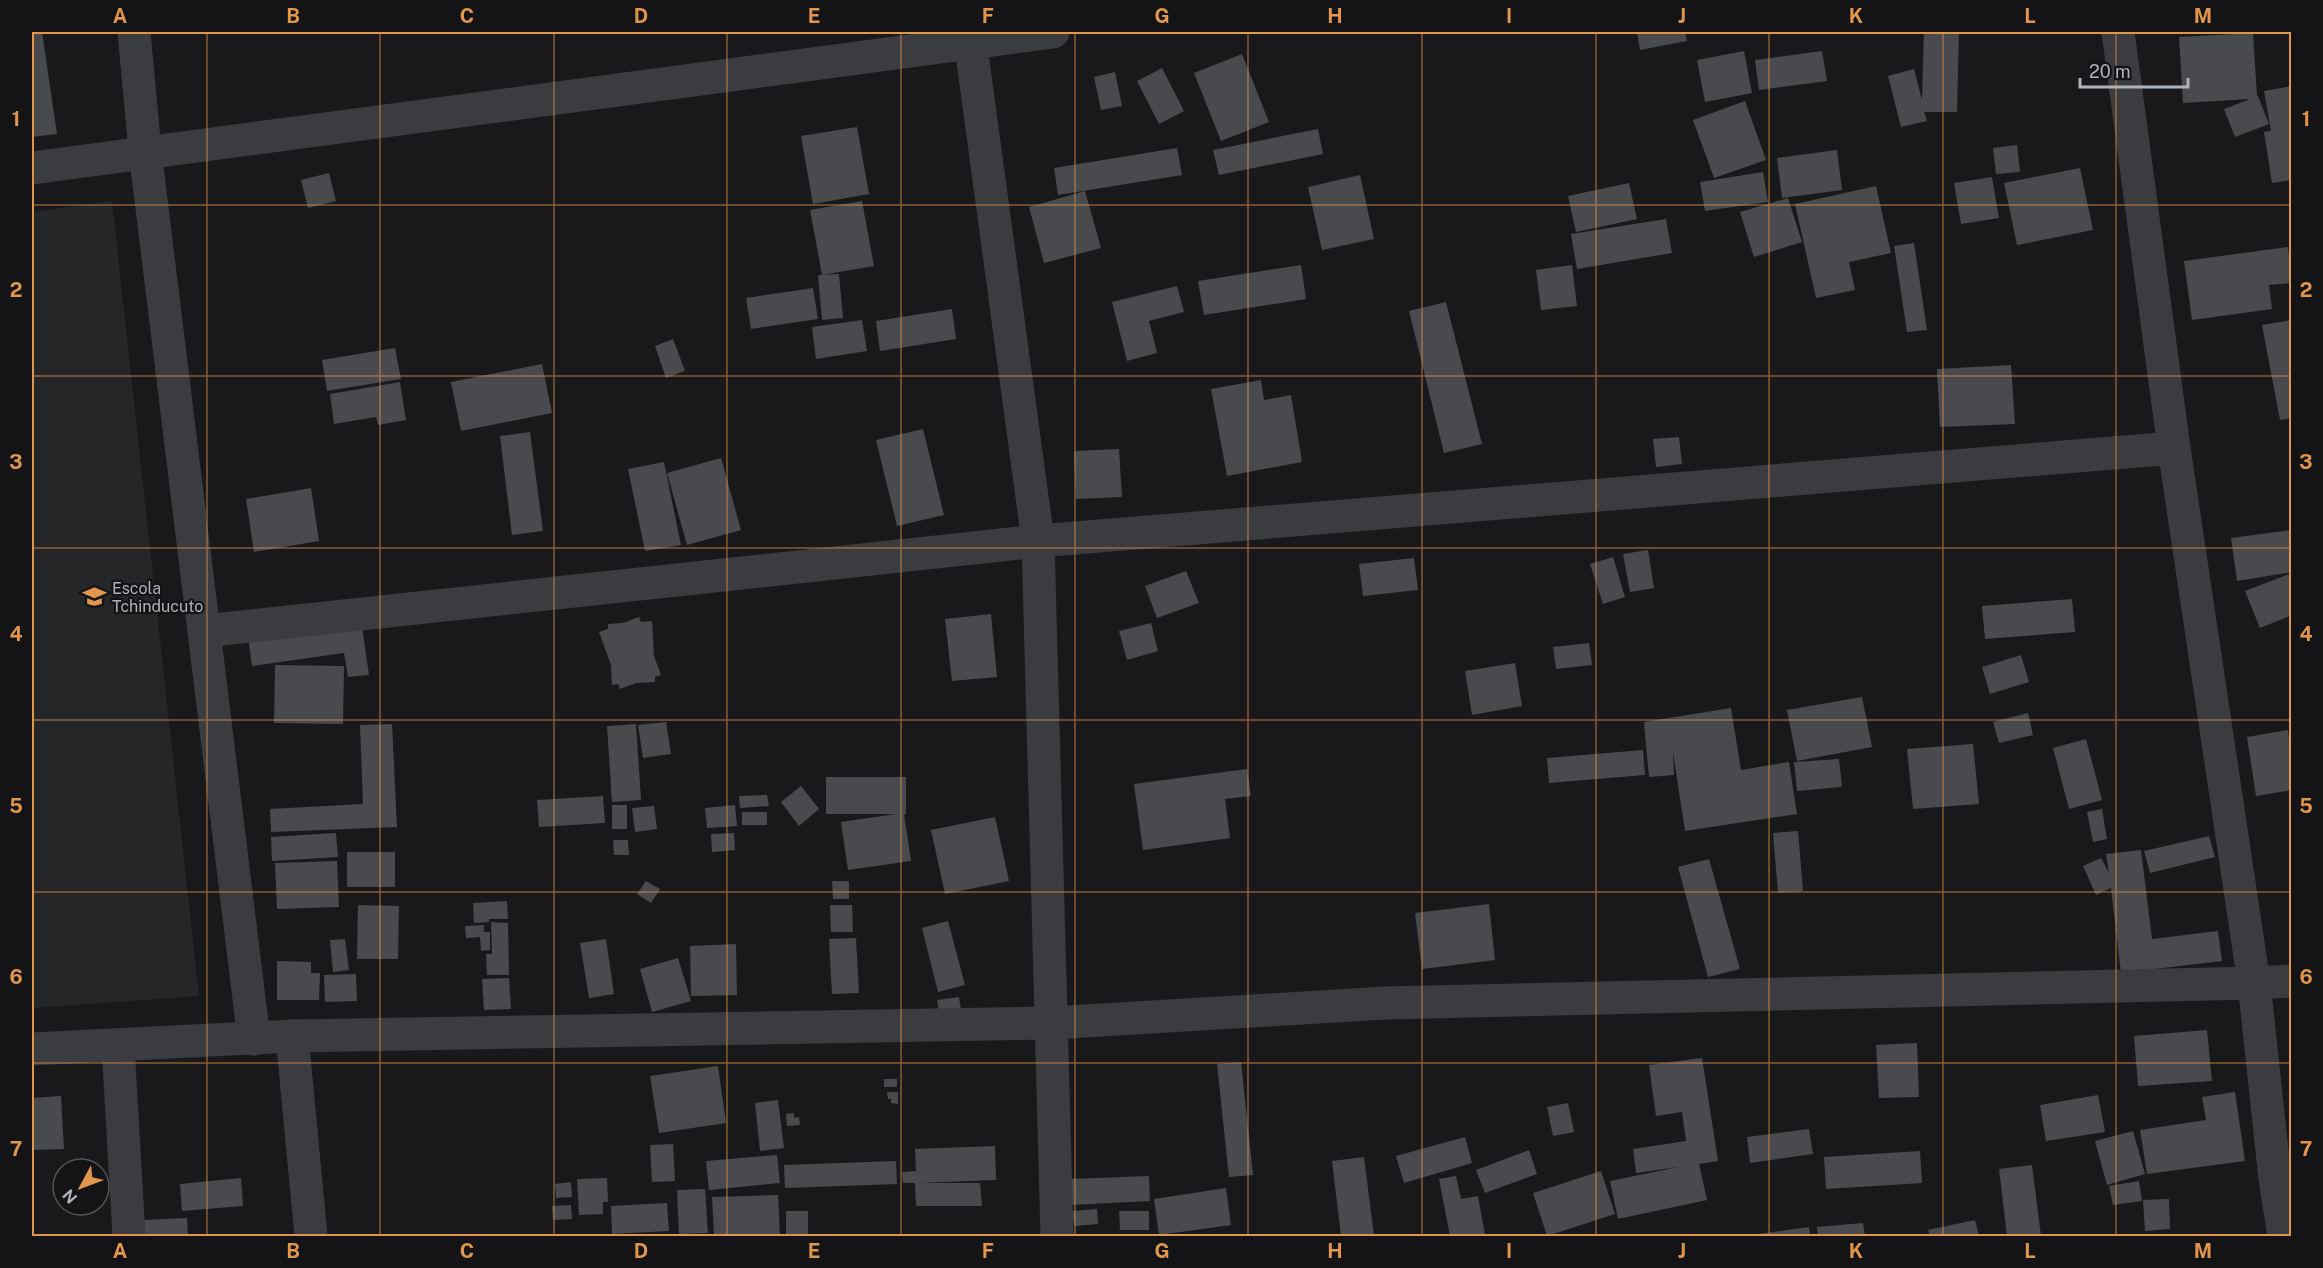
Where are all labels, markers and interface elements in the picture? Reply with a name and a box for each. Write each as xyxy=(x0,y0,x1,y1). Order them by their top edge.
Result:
text: A xyxy=(113,4,127,28)
text: B xyxy=(286,4,300,28)
text: C xyxy=(460,4,474,28)
text: D xyxy=(634,4,648,28)
text: E xyxy=(808,4,820,28)
text: F xyxy=(982,4,994,28)
text: G xyxy=(1154,4,1170,28)
text: H xyxy=(1327,4,1343,28)
text: I xyxy=(1506,4,1512,28)
text: J xyxy=(1678,4,1686,28)
text: K xyxy=(1849,4,1863,28)
text: L xyxy=(2024,4,2036,28)
text: M xyxy=(2194,4,2212,28)
scale bar xyxy=(2080,51,2188,89)
text: 20 m xyxy=(2089,61,2131,82)
text: 1 xyxy=(12,107,20,131)
text: 1 xyxy=(2302,107,2310,131)
text: 2 xyxy=(10,278,22,302)
text: 2 xyxy=(2300,278,2312,302)
text: 3 xyxy=(9,450,23,474)
text: 3 xyxy=(2299,450,2313,474)
place label: Escola Tchinducuto xyxy=(112,579,203,616)
school or university icon: Escola Tchinducuto xyxy=(81,584,107,610)
text: 4 xyxy=(9,622,23,646)
text: 4 xyxy=(2299,622,2313,646)
text: 5 xyxy=(9,794,23,818)
text: 5 xyxy=(2299,794,2313,818)
text: 6 xyxy=(9,965,23,989)
text: 6 xyxy=(2299,965,2313,989)
text: 7 xyxy=(10,1137,22,1161)
text: 7 xyxy=(2300,1137,2312,1161)
north arrow xyxy=(51,1157,111,1217)
text: N xyxy=(59,1186,81,1207)
text: A xyxy=(113,1239,127,1263)
text: B xyxy=(286,1239,300,1263)
text: C xyxy=(460,1239,474,1263)
text: D xyxy=(634,1239,648,1263)
text: E xyxy=(808,1239,820,1263)
text: F xyxy=(982,1239,994,1263)
text: G xyxy=(1154,1239,1170,1263)
text: H xyxy=(1327,1239,1343,1263)
text: I xyxy=(1506,1239,1512,1263)
text: J xyxy=(1678,1239,1686,1263)
text: K xyxy=(1849,1239,1863,1263)
text: L xyxy=(2024,1239,2036,1263)
text: M xyxy=(2194,1239,2212,1263)

